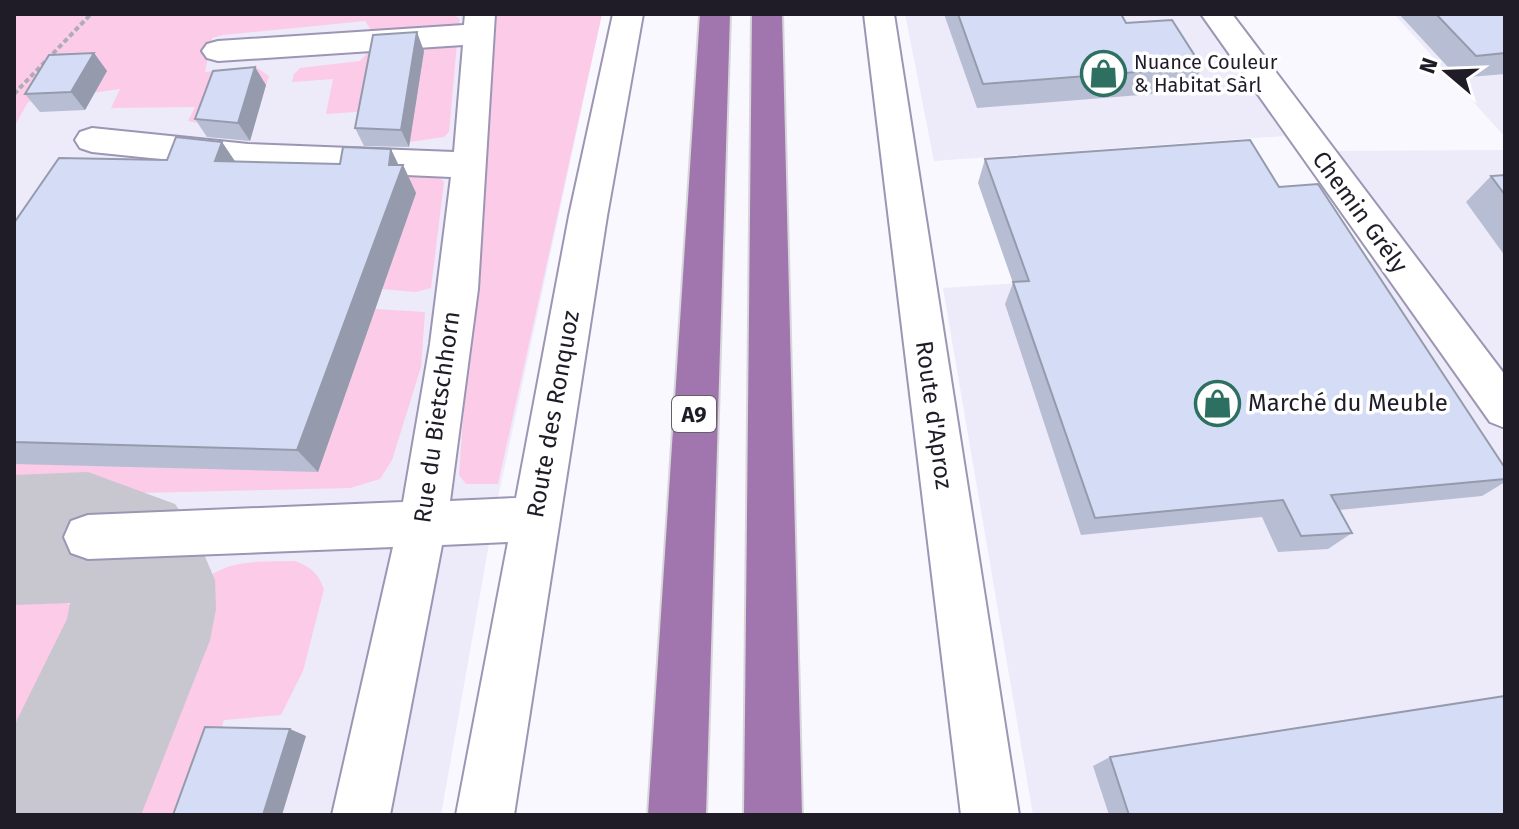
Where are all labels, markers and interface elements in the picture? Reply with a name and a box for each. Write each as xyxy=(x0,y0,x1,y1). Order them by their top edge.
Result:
north arrow xyxy=(1407,32,1487,112)
shop icon: Nuance Couleur & Habitat Sàrl xyxy=(1079,49,1127,97)
place label: Nuance Couleur & Habitat Sàrl xyxy=(1134,50,1278,97)
text: N xyxy=(1413,54,1444,77)
street label: Chemin Grély xyxy=(1307,146,1414,278)
street label: Route des Ronquoz xyxy=(521,308,585,520)
street label: Rue du Bietschhorn xyxy=(408,309,466,525)
street label: Route d'Aproz xyxy=(910,339,958,491)
shop icon: Marché du Meuble xyxy=(1193,379,1241,427)
place label: Marché du Meuble xyxy=(1248,389,1448,417)
road number: A9 xyxy=(672,396,716,432)

